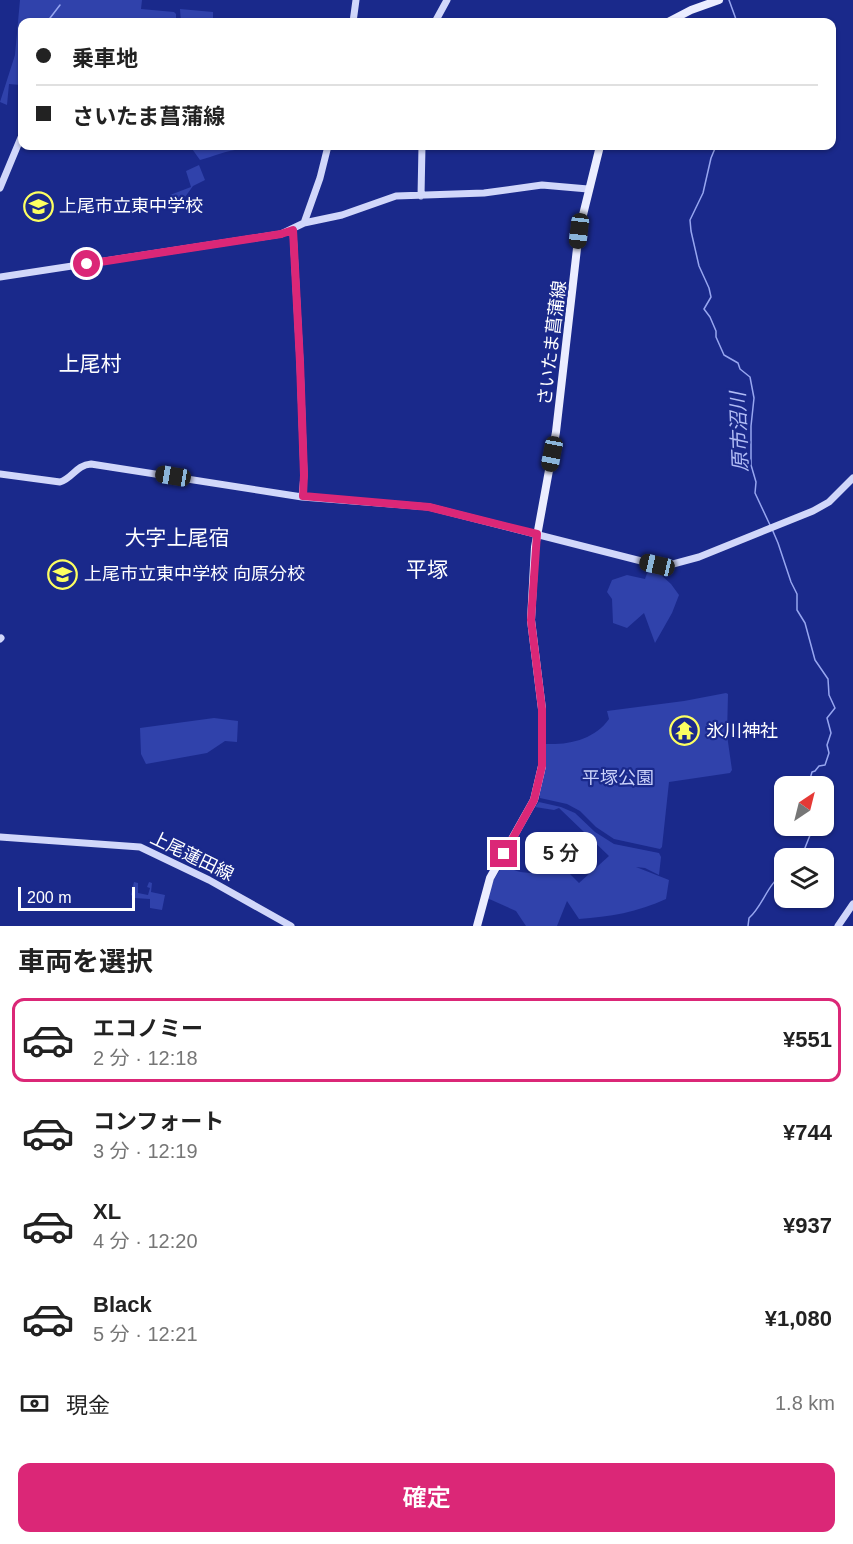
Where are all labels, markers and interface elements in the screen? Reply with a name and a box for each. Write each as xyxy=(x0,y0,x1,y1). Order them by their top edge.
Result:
text: 乗車地 xyxy=(72,46,138,71)
text: さいたま菖蒲線 xyxy=(72,104,225,129)
school or university icon: 上尾市立東中学校 xyxy=(22,190,54,222)
place label: 上尾市立東中学校 xyxy=(59,196,203,216)
car xyxy=(568,212,590,250)
route start xyxy=(73,250,100,277)
street label: さいたま菖蒲線 xyxy=(534,280,570,406)
district label: 上尾村 xyxy=(59,352,122,375)
water label: 原市沼川 xyxy=(727,390,751,472)
car xyxy=(540,435,564,473)
car xyxy=(154,464,192,488)
district label: 大字上尾宿 xyxy=(125,526,230,549)
car xyxy=(637,552,677,578)
school or university icon: 上尾市立東中学校 向原分校 xyxy=(47,558,79,590)
district label: 平塚 xyxy=(406,558,448,581)
place label: 上尾市立東中学校 向原分校 xyxy=(84,564,305,584)
temple icon: 氷川神社 xyxy=(669,715,701,747)
place label: 氷川神社 xyxy=(706,721,778,741)
park label: 平塚公園 xyxy=(582,768,654,788)
north arrow xyxy=(774,776,834,836)
map controls xyxy=(774,776,834,908)
street label: 上尾蓮田線 xyxy=(147,827,237,885)
callout: 5 分 xyxy=(525,833,597,875)
route end xyxy=(490,840,517,867)
text: 5 分 xyxy=(543,842,579,864)
button: layers xyxy=(774,848,834,908)
scale bar xyxy=(18,884,135,911)
text: 200 m xyxy=(27,889,71,906)
text: 車両を選択 xyxy=(18,947,153,977)
icon: car xyxy=(21,1013,75,1067)
text: エコノミー xyxy=(93,1016,203,1041)
text: ¥551 xyxy=(783,1027,832,1052)
text: 2 分 · 12:18 xyxy=(93,1047,198,1069)
icon: car xyxy=(21,1106,75,1160)
text: コンフォート xyxy=(93,1109,224,1134)
text: ¥744 xyxy=(783,1120,832,1145)
text: 3 分 · 12:19 xyxy=(93,1140,198,1162)
icon: car xyxy=(21,1199,75,1253)
text: XL xyxy=(93,1199,121,1224)
text: ¥937 xyxy=(783,1213,832,1238)
text: 4 分 · 12:20 xyxy=(93,1230,198,1252)
icon: car xyxy=(21,1292,75,1346)
text: Black xyxy=(93,1292,152,1317)
text: ¥1,080 xyxy=(765,1306,832,1331)
text: 5 分 · 12:21 xyxy=(93,1323,198,1345)
icon: cash xyxy=(18,1387,51,1420)
text: 1.8 km xyxy=(775,1392,835,1414)
text: 現金 xyxy=(66,1393,110,1418)
button: 確定 xyxy=(18,1463,835,1532)

